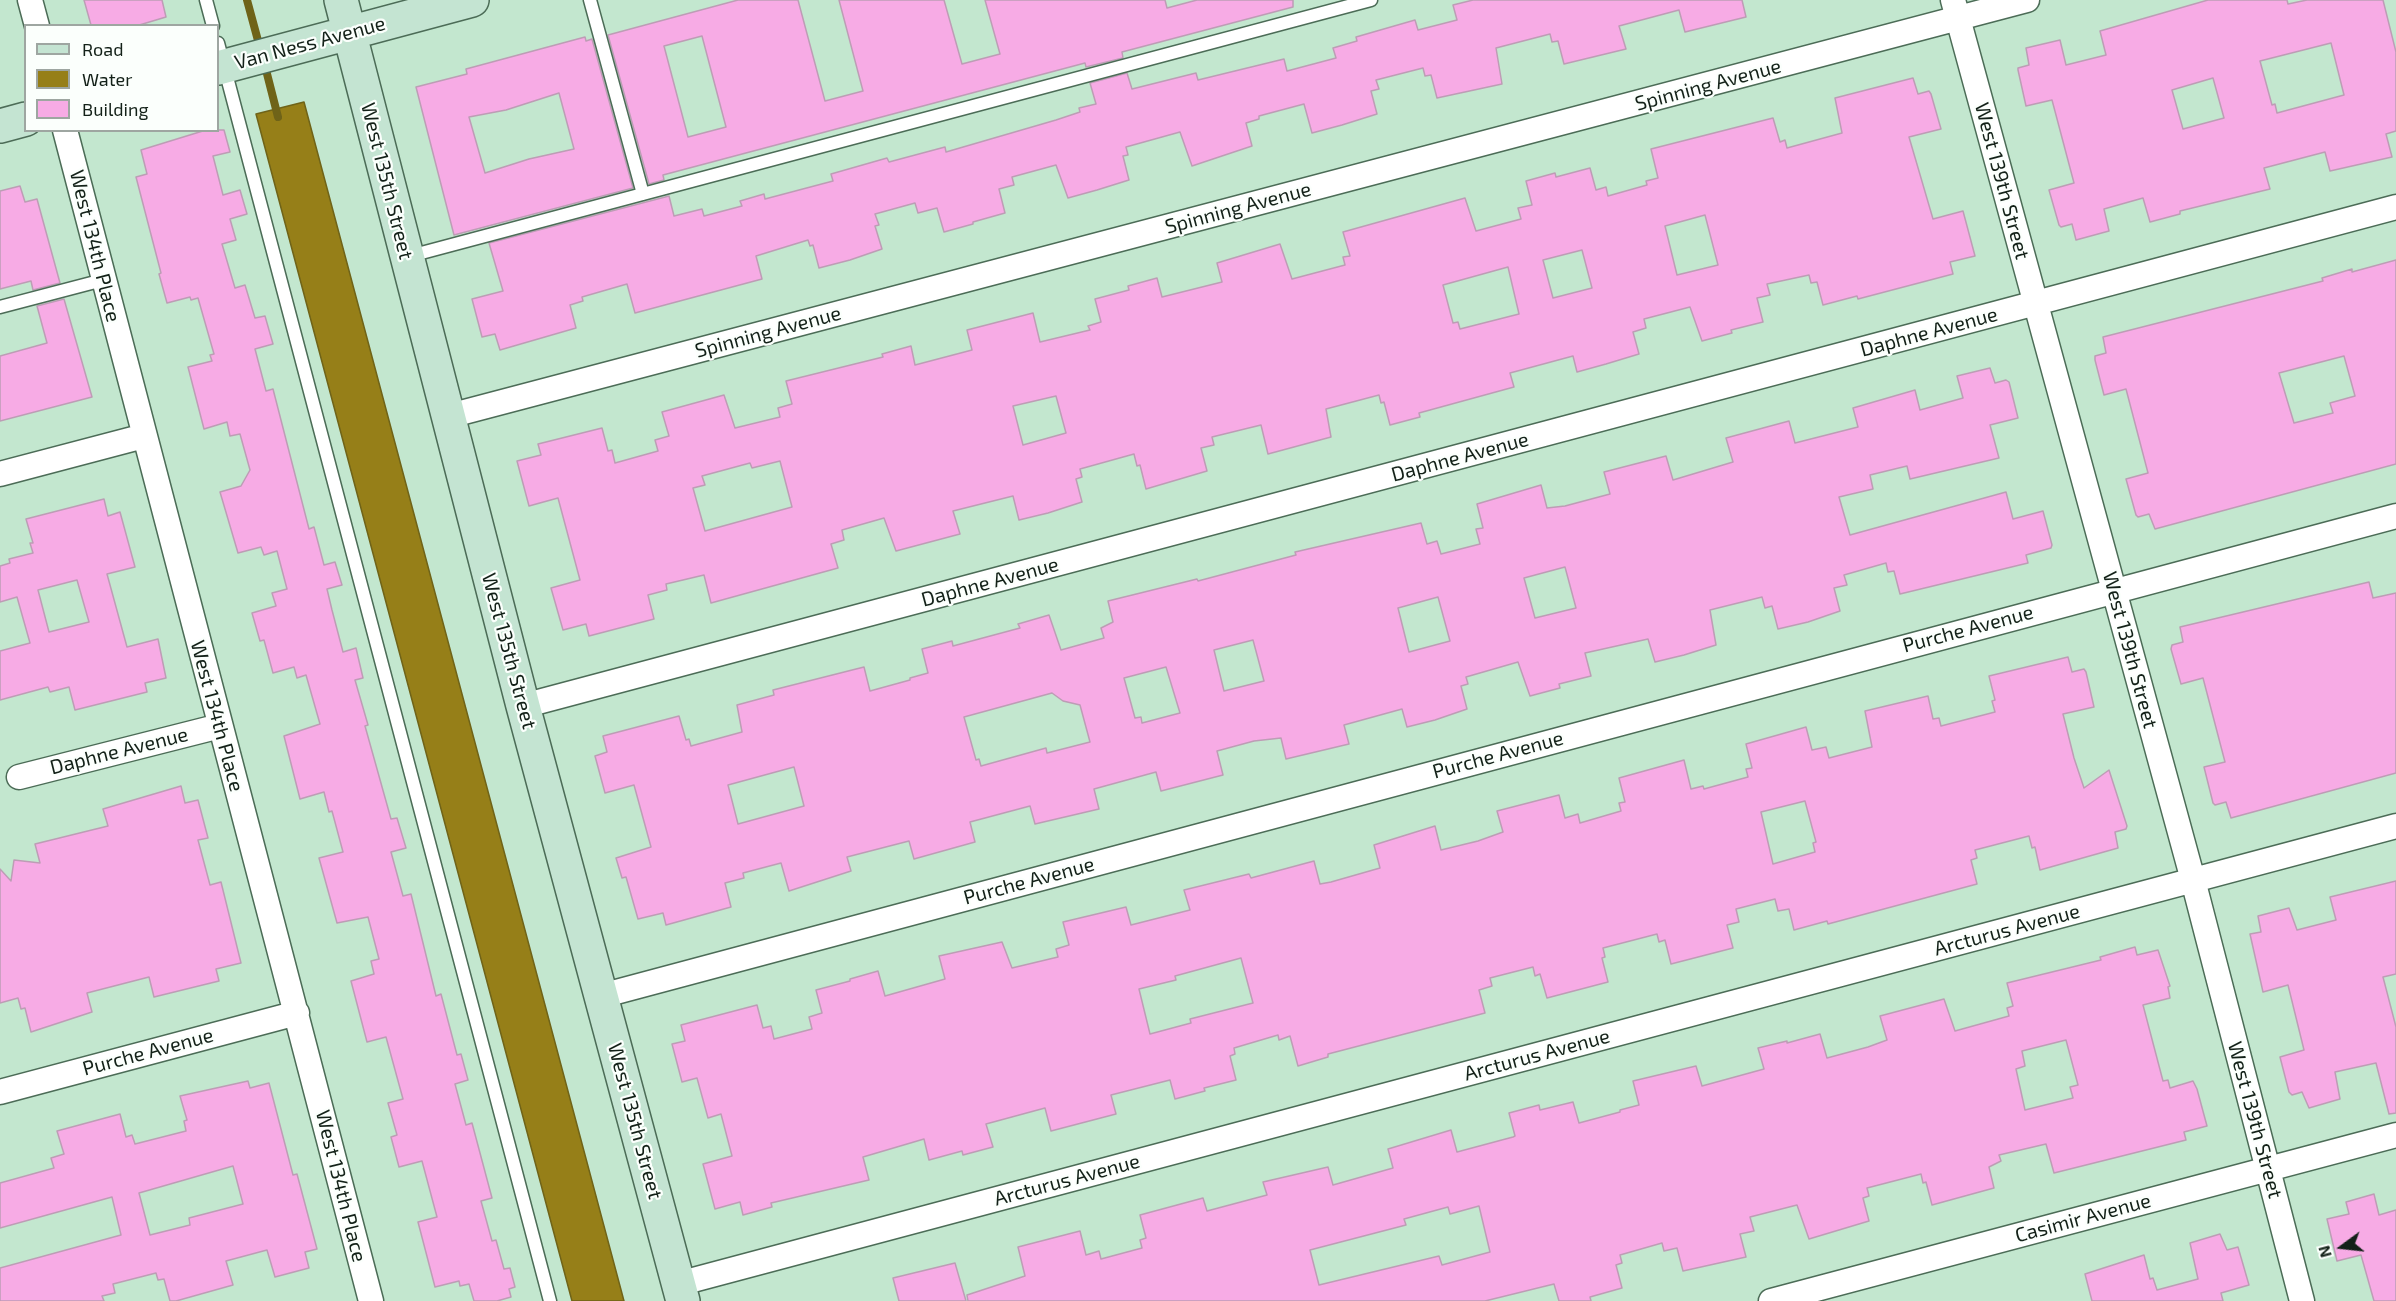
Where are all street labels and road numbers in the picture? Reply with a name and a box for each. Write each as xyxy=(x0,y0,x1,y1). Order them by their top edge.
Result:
street label: Van Ness Avenue xyxy=(232,11,388,75)
street label: Spinning Avenue xyxy=(1632,54,1784,116)
street label: West 135th Street xyxy=(356,100,418,262)
street label: West 139th Street xyxy=(1970,100,2034,262)
street label: West 134th Place xyxy=(65,168,125,324)
street label: Spinning Avenue xyxy=(1162,177,1314,239)
street label: Spinning Avenue xyxy=(692,301,844,363)
street label: Daphne Avenue xyxy=(1858,302,2000,362)
street label: Daphne Avenue xyxy=(1389,427,1531,487)
street label: Daphne Avenue xyxy=(919,552,1061,612)
street label: West 139th Street xyxy=(2098,569,2162,731)
street label: West 135th Street xyxy=(477,570,541,732)
street label: Purche Avenue xyxy=(1900,600,2036,658)
street label: West 134th Place xyxy=(185,638,249,794)
street label: Daphne Avenue xyxy=(48,722,190,780)
street label: Purche Avenue xyxy=(1430,726,1566,784)
street label: Purche Avenue xyxy=(961,852,1097,910)
street label: Arcturus Avenue xyxy=(1931,899,2083,961)
street label: Purche Avenue xyxy=(80,1023,216,1081)
street label: Arcturus Avenue xyxy=(1461,1024,1613,1086)
street label: West 139th Street xyxy=(2223,1039,2287,1201)
street label: West 135th Street xyxy=(603,1040,667,1202)
street label: West 134th Place xyxy=(311,1108,371,1264)
street label: Arcturus Avenue xyxy=(991,1149,1143,1211)
street label: Casimir Avenue xyxy=(2013,1188,2153,1248)

